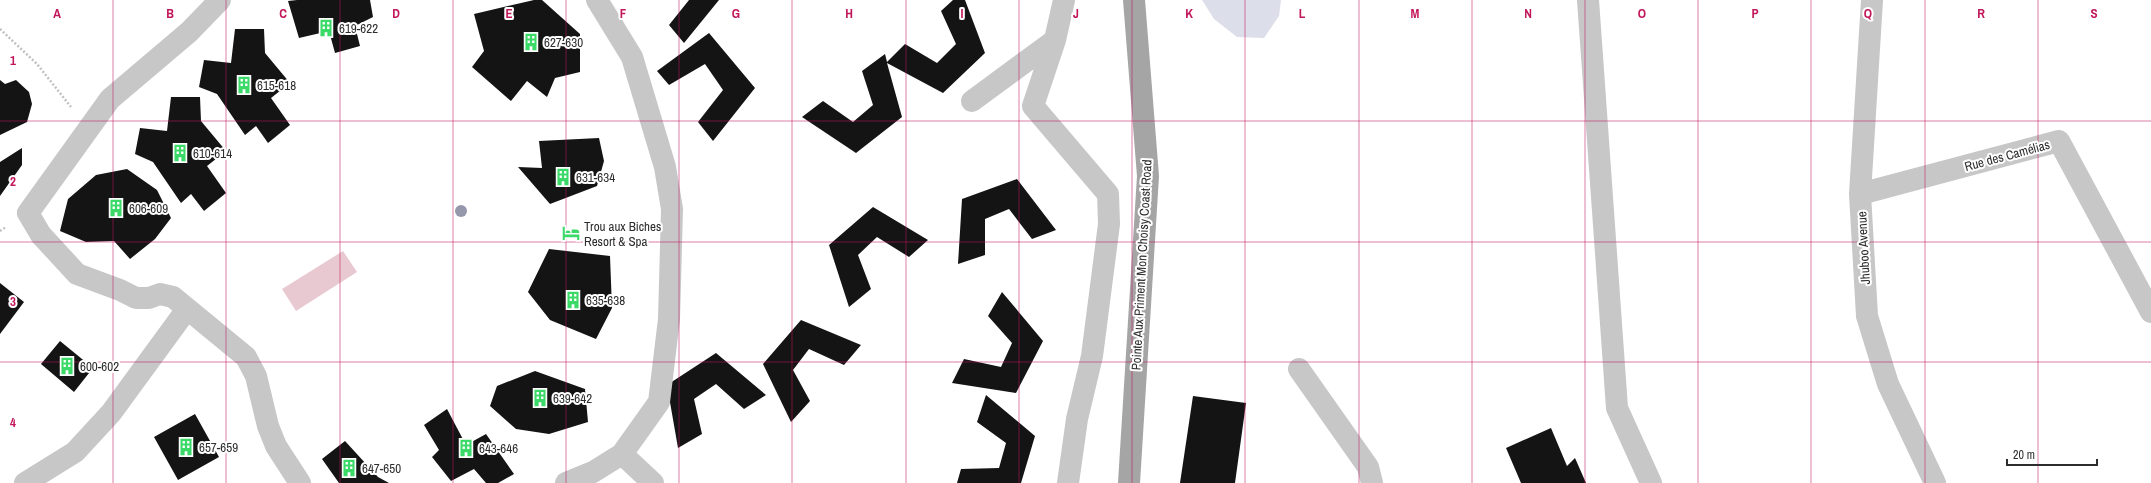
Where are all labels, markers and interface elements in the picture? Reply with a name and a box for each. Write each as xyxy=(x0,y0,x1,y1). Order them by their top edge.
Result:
text: A xyxy=(53,5,61,22)
text: B xyxy=(166,5,174,22)
text: C xyxy=(279,5,287,22)
text: D xyxy=(392,5,400,22)
text: E xyxy=(505,5,513,22)
text: F xyxy=(620,5,627,22)
text: G xyxy=(732,5,740,22)
text: H xyxy=(845,5,853,22)
text: I xyxy=(961,5,964,22)
text: J xyxy=(1073,5,1079,22)
text: K xyxy=(1185,5,1193,22)
text: L xyxy=(1299,5,1306,22)
text: M xyxy=(1411,5,1420,22)
text: N xyxy=(1524,5,1532,22)
text: O xyxy=(1638,5,1646,22)
text: P xyxy=(1751,5,1759,22)
text: Q xyxy=(1864,5,1872,22)
text: R xyxy=(1977,5,1985,22)
text: S xyxy=(2090,5,2098,22)
building icon: 619-622 xyxy=(316,18,336,38)
place label: 619-622 xyxy=(339,20,378,37)
building icon: 627-630 xyxy=(521,32,541,52)
place label: 627-630 xyxy=(544,34,583,51)
text: 1 xyxy=(10,52,16,69)
building icon: 615-618 xyxy=(234,75,254,95)
place label: 615-618 xyxy=(257,77,296,94)
street label: Rue des Camélias xyxy=(1963,136,2052,175)
building icon: 610-614 xyxy=(170,143,190,163)
place label: 610-614 xyxy=(193,145,232,162)
street label: Pointe Aux Priment Mon Choisy Coast Road xyxy=(1127,159,1156,371)
building icon: 631-634 xyxy=(553,167,573,187)
place label: 631-634 xyxy=(576,169,615,186)
text: 2 xyxy=(10,173,16,190)
building icon: 606-609 xyxy=(106,198,126,218)
place label: 606-609 xyxy=(129,200,168,217)
street label: Jhuboo Avenue xyxy=(1853,211,1874,285)
place label: Trou aux Biches Resort & Spa xyxy=(584,218,661,250)
hotel icon: Trou aux Biches Resort & Spa xyxy=(561,223,581,243)
building icon: 635-638 xyxy=(563,290,583,310)
place label: 635-638 xyxy=(586,292,625,309)
text: 3 xyxy=(10,293,16,310)
building icon: 600-602 xyxy=(57,356,77,376)
place label: 600-602 xyxy=(80,358,119,375)
building icon: 639-642 xyxy=(530,388,550,408)
place label: 639-642 xyxy=(553,390,592,407)
text: 4 xyxy=(10,414,16,431)
building icon: 657-659 xyxy=(176,437,196,457)
building icon: 643-646 xyxy=(456,438,476,458)
place label: 657-659 xyxy=(199,439,238,456)
place label: 643-646 xyxy=(479,440,518,457)
scale bar xyxy=(2007,441,2097,467)
text: 20 m xyxy=(2013,447,2035,463)
building icon: 647-650 xyxy=(339,458,359,478)
place label: 647-650 xyxy=(362,460,401,477)

